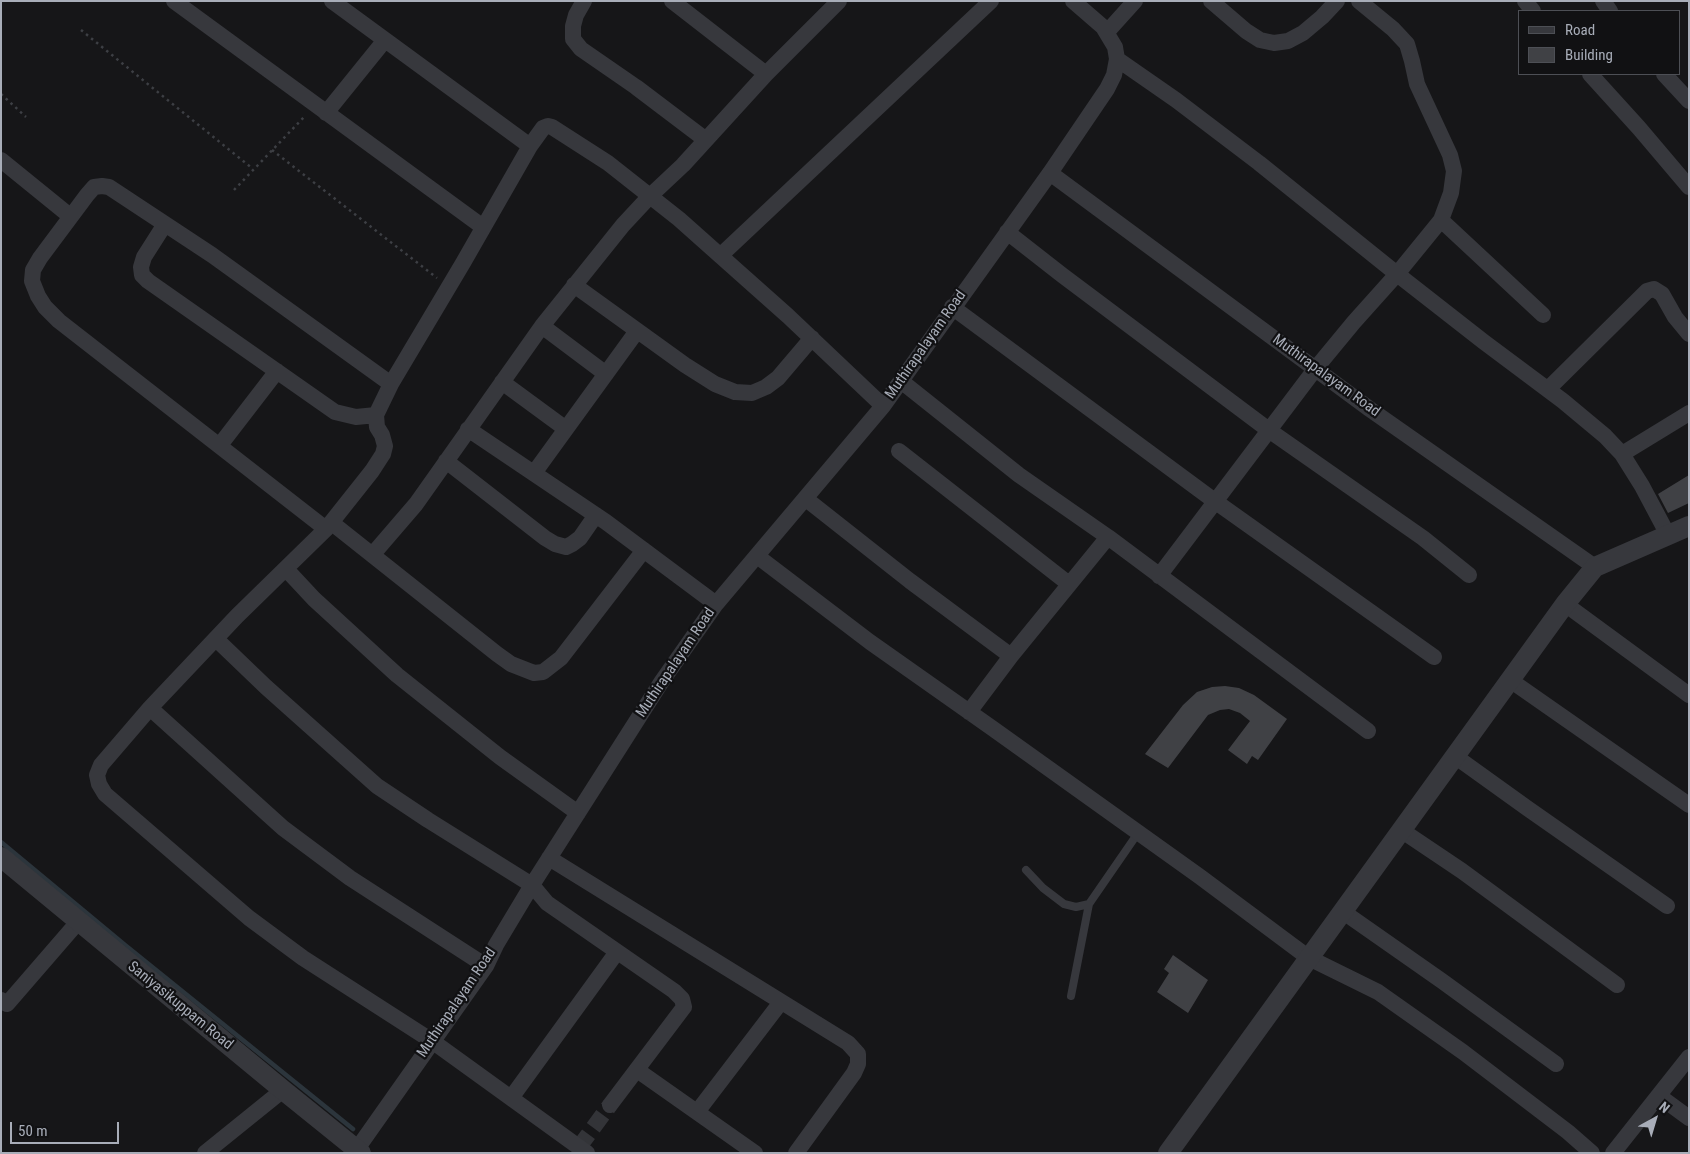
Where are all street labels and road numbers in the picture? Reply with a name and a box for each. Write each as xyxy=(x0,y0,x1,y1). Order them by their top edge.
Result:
street label: Muthirapalayam Road xyxy=(882,287,970,403)
street label: Muthirapalayam Road xyxy=(1269,331,1383,421)
street label: Muthirapalayam Road xyxy=(633,605,719,721)
street label: Muthirapalayam Road xyxy=(414,945,500,1061)
street label: Saniyasikuppam Road xyxy=(124,958,236,1054)

